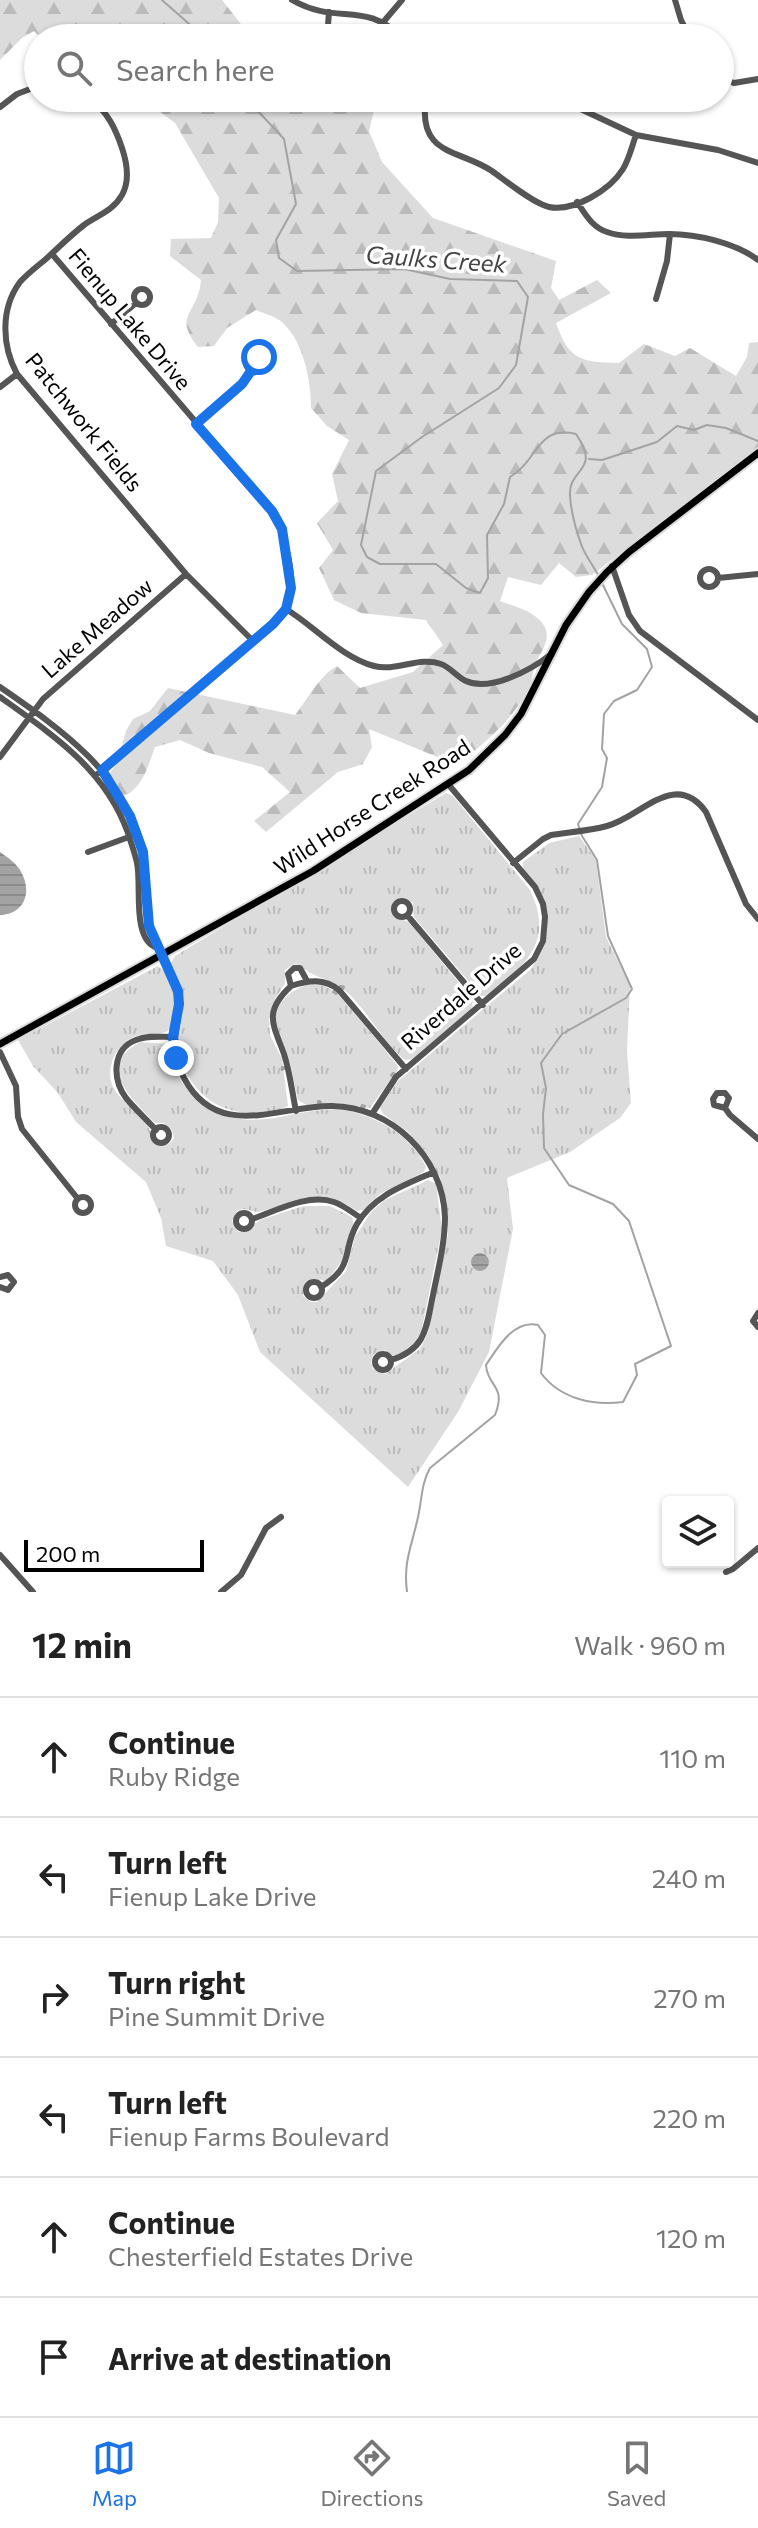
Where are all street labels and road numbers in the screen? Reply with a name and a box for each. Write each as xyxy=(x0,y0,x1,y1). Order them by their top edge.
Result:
street label: Fienup Lake Drive xyxy=(63,242,197,395)
street label: Patchwork Fields xyxy=(20,347,149,497)
street label: Lake Meadow xyxy=(36,572,158,683)
street label: Wild Horse Creek Road xyxy=(268,733,475,880)
street label: Riverdale Drive xyxy=(395,936,526,1055)

